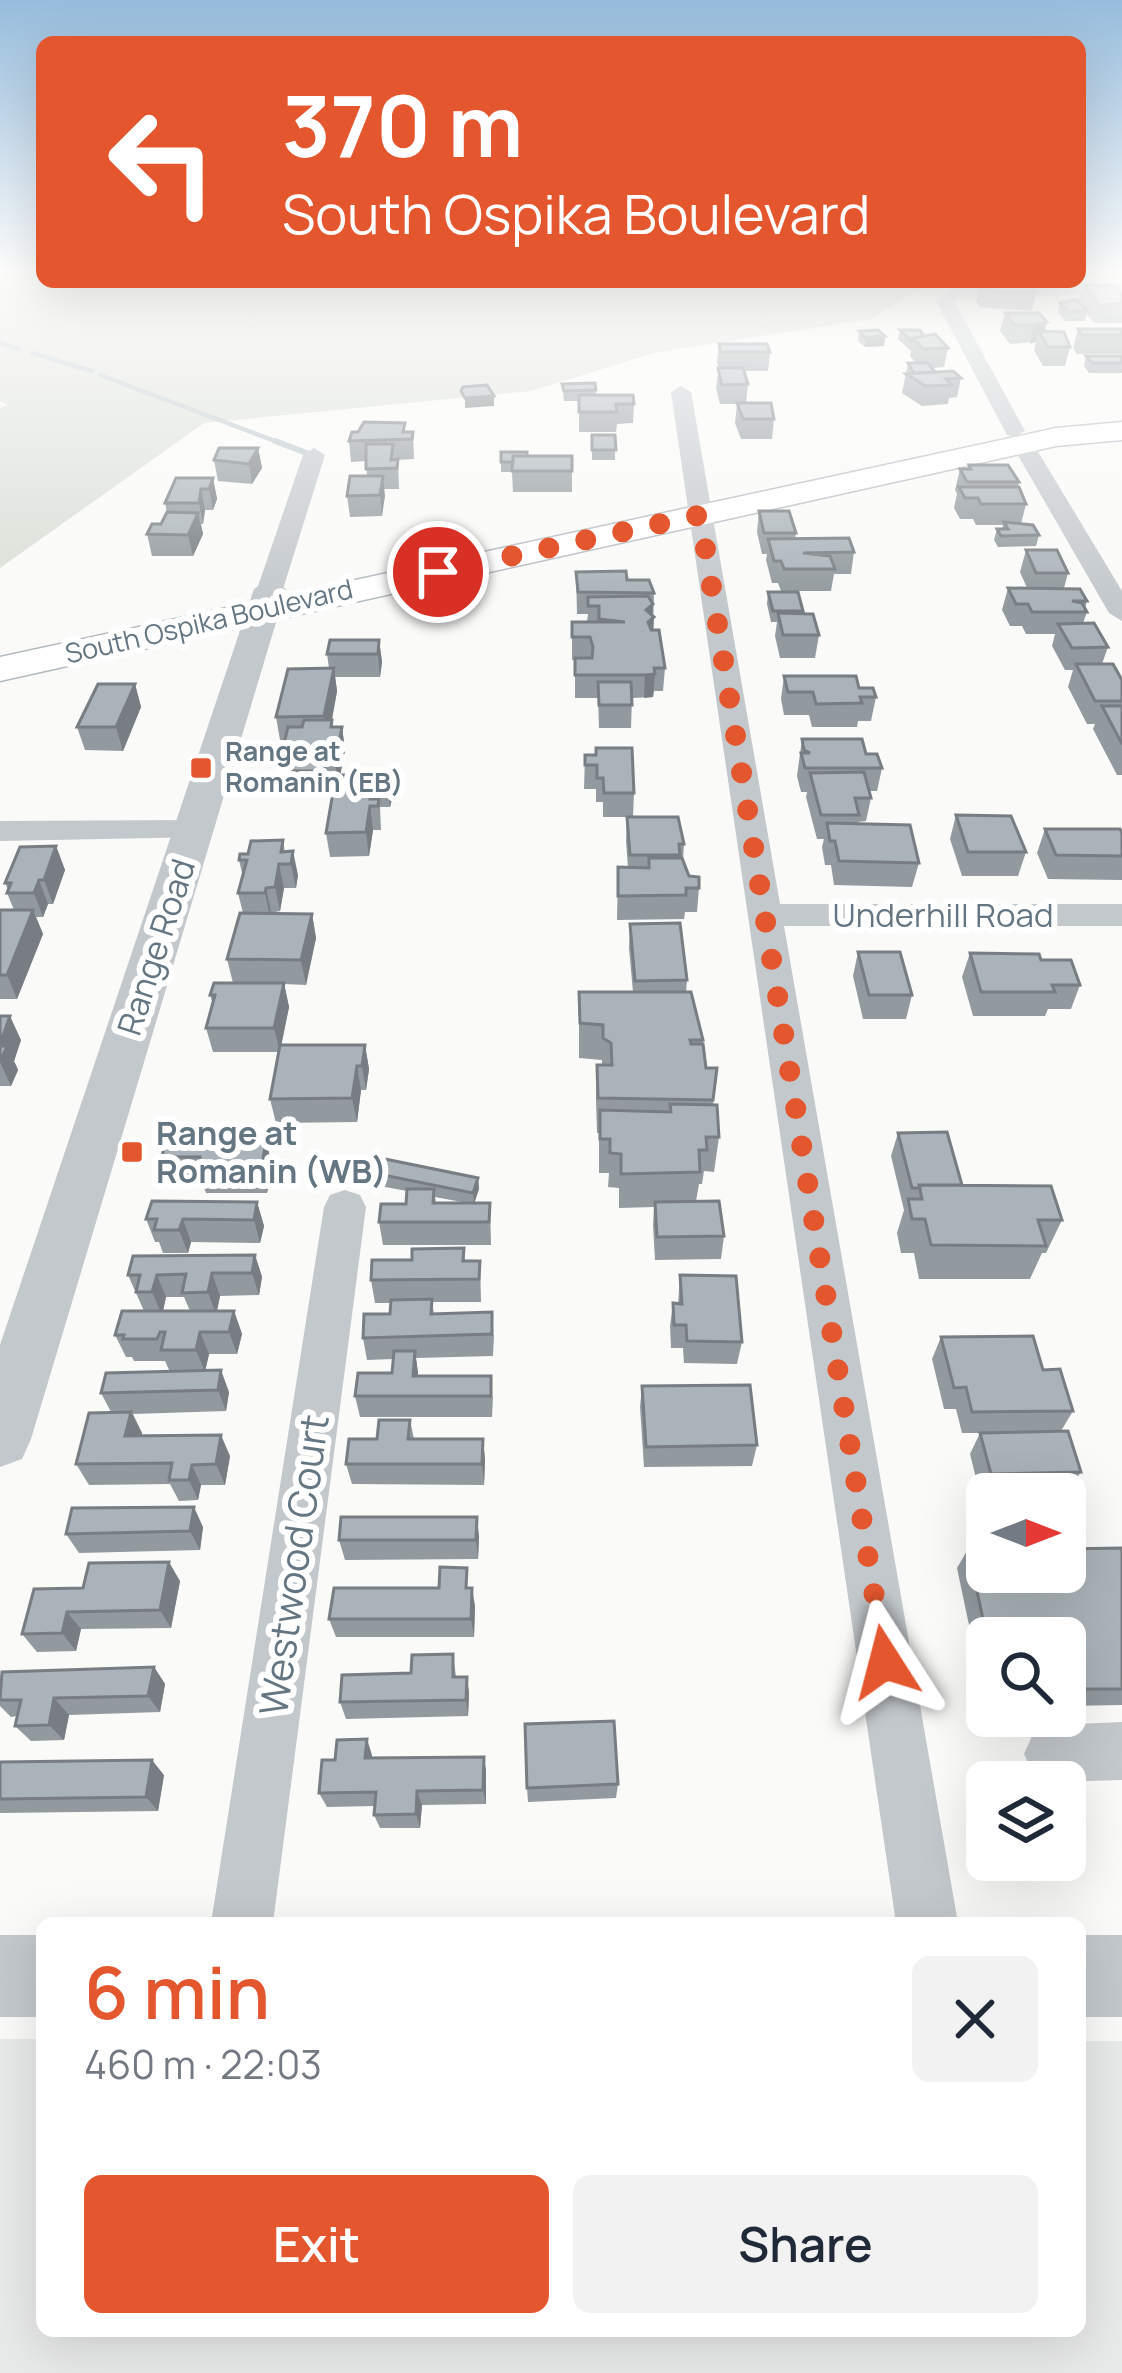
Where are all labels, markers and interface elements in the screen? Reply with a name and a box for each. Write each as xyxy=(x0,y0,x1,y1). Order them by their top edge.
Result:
text: 370 m xyxy=(282,67,523,182)
icon: left xyxy=(84,84,240,240)
text: South Ospika Boulevard xyxy=(282,176,870,250)
pin xyxy=(387,521,489,623)
icon: arrive xyxy=(405,539,471,605)
street label: South Ospika Boulevard xyxy=(61,569,356,672)
place label: Range at Romanin (EB) xyxy=(225,732,403,800)
marker: Range at Romanin (EB) xyxy=(188,755,214,781)
street label: Range Road xyxy=(106,853,205,1041)
street label: Underhill Road xyxy=(833,892,1053,937)
place label: Range at Romanin (WB) xyxy=(156,1110,387,1193)
marker: Range at Romanin (WB) xyxy=(119,1139,145,1165)
street label: Westwood Court xyxy=(245,1411,341,1719)
north arrow xyxy=(966,1473,1086,1593)
map controls xyxy=(966,1473,1086,1881)
position arrow xyxy=(822,1599,948,1725)
button: search xyxy=(966,1617,1086,1737)
button: layers xyxy=(966,1761,1086,1881)
text: 6 min xyxy=(84,1942,270,2041)
button: close xyxy=(912,1956,1038,2082)
text: 460 m · 22:03 xyxy=(84,2037,322,2091)
button: Exit xyxy=(84,2175,549,2313)
button: Share xyxy=(573,2175,1038,2313)

